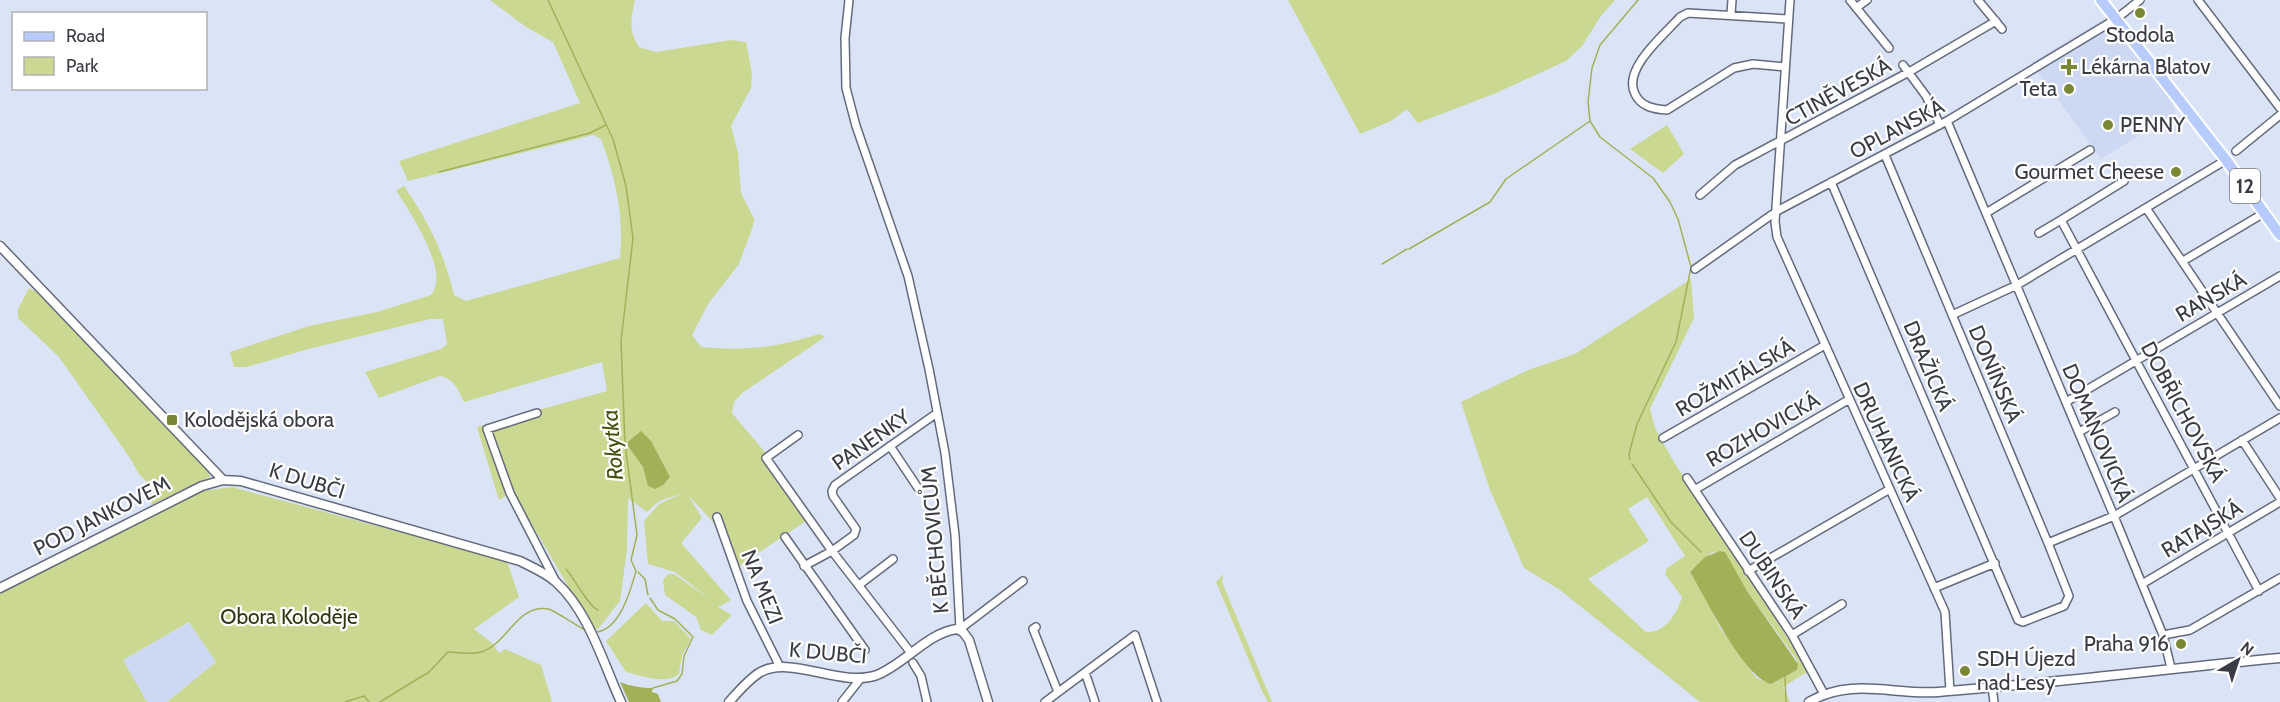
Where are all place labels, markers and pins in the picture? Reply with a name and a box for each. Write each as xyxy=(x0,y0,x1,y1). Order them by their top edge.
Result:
marker: Stodola xyxy=(2133,6,2147,20)
place label: Stodola xyxy=(2106,22,2174,47)
place label: Lékárna Blatov xyxy=(2081,54,2211,79)
marker: Lékárna Blatov xyxy=(2062,60,2076,74)
place label: Teta xyxy=(2020,76,2057,101)
marker: Teta xyxy=(2062,82,2076,96)
place label: PENNY xyxy=(2120,112,2186,137)
marker: PENNY xyxy=(2101,118,2115,132)
place label: Gourmet Cheese xyxy=(2015,159,2164,184)
marker: Gourmet Cheese xyxy=(2169,165,2183,179)
place label: Kolodějská obora xyxy=(184,407,334,433)
marker: Kolodějská obora xyxy=(165,413,179,427)
place label: Praha 916 xyxy=(2084,631,2169,656)
marker: Praha 916 xyxy=(2174,637,2188,651)
place label: SDH Újezd nad Lesy xyxy=(1977,646,2076,695)
marker: SDH Újezd nad Lesy xyxy=(1958,664,1972,678)

